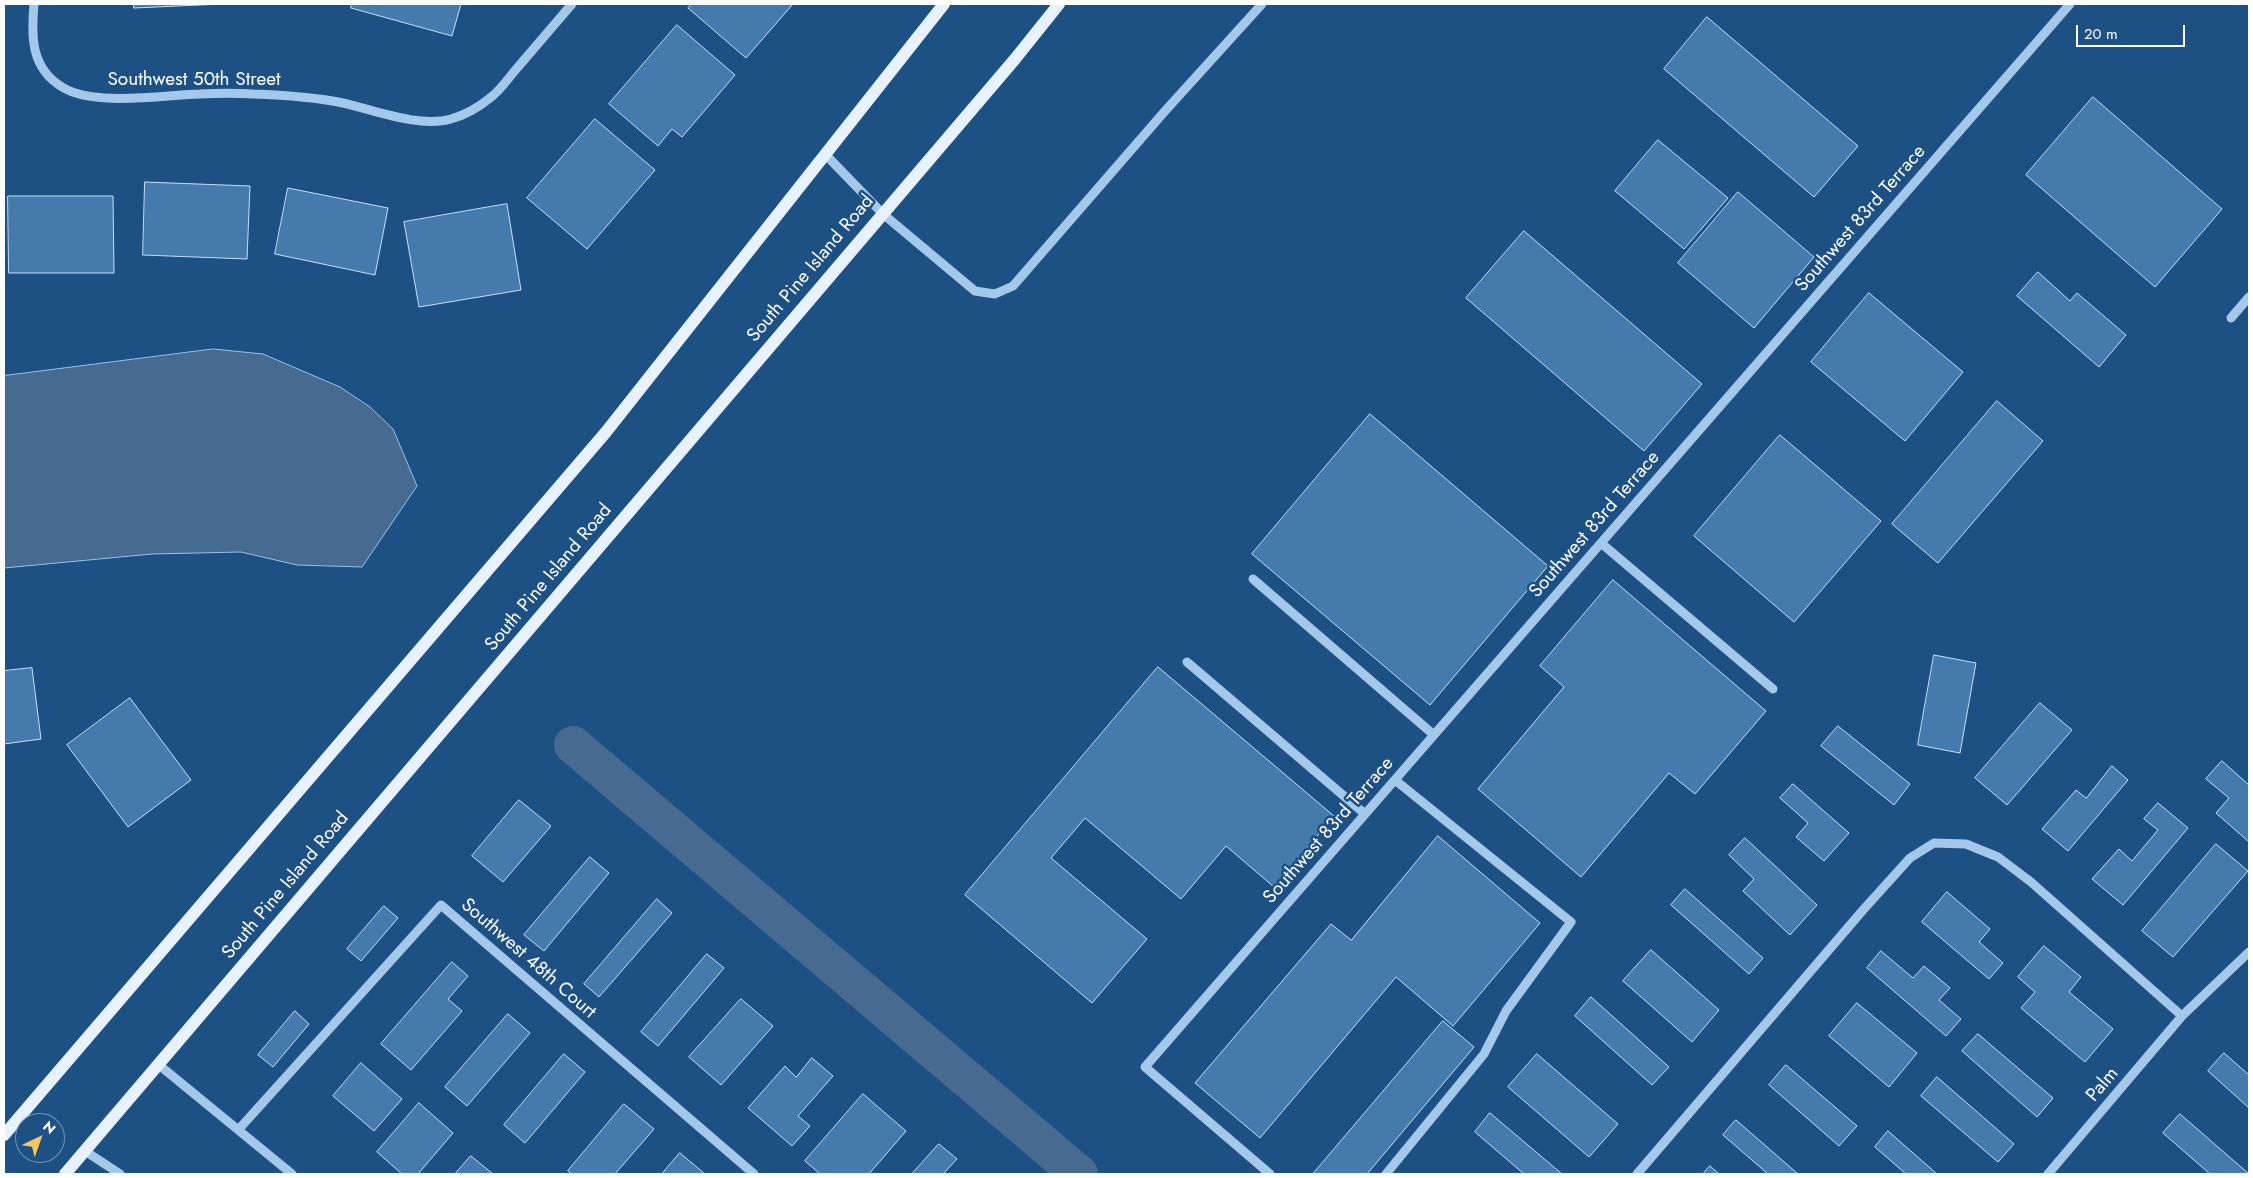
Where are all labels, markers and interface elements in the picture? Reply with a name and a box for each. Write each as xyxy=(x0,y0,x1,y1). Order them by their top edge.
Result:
scale bar xyxy=(2078,15,2187,47)
text: 20 m xyxy=(2084,23,2118,45)
street label: Southwest 50th Street xyxy=(107,69,281,91)
street label: Southwest 83rd Terrace xyxy=(1791,141,1931,297)
street label: South Pine Island Road xyxy=(743,191,879,347)
street label: Southwest 83rd Terrace xyxy=(1525,447,1665,603)
street label: South Pine Island Road xyxy=(481,500,617,656)
street label: Southwest 83rd Terrace xyxy=(1259,753,1399,909)
street label: South Pine Island Road xyxy=(218,808,354,964)
street label: Southwest 48th Court xyxy=(456,894,600,1024)
street label: Palm xyxy=(2082,1063,2124,1107)
north arrow xyxy=(15,1113,65,1163)
text: N xyxy=(39,1116,60,1139)

